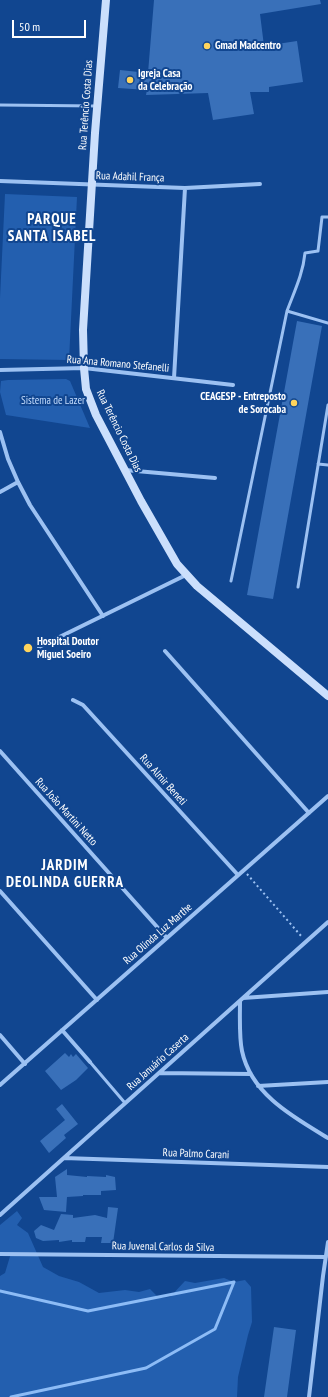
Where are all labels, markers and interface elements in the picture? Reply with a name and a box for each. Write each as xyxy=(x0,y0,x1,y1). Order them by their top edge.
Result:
scale bar xyxy=(14,12,88,38)
text: 50 m xyxy=(19,19,40,34)
place label: Gmad Madcentro xyxy=(215,39,281,53)
marker: Gmad Madcentro xyxy=(202,41,212,51)
street label: Rua Terêncio Costa Dias xyxy=(76,60,96,150)
place label: Igreja Casa da Celebração xyxy=(138,67,192,93)
marker: Igreja Casa da Celebração xyxy=(125,75,135,85)
street label: Rua Adahil França xyxy=(96,169,164,185)
district label: PARQUE SANTA ISABEL xyxy=(8,211,96,246)
street label: Rua Ana Romano Stefanelli xyxy=(66,353,170,375)
street label: Rua Terêncio Costa Dias xyxy=(93,388,145,474)
place label: CEAGESP - Entreposto de Sorocaba xyxy=(200,390,286,416)
park label: Sistema de Lazer xyxy=(21,394,85,408)
marker: CEAGESP - Entreposto de Sorocaba xyxy=(289,398,299,408)
place label: Hospital Doutor Miguel Soeiro xyxy=(37,635,99,661)
marker: Hospital Doutor Miguel Soeiro xyxy=(22,642,34,654)
street label: Rua Almir Beneti xyxy=(137,752,189,808)
street label: Rua João Martini Netto xyxy=(32,775,100,849)
district label: JARDIM DEOLINDA GUERRA xyxy=(6,857,124,892)
street label: Rua Olinda Luz Marthe xyxy=(121,901,195,967)
street label: Rua Januário Caserta xyxy=(124,1031,192,1093)
street label: Rua Palmo Carani xyxy=(162,1146,230,1162)
street label: Rua Juvenal Carlos da Silva xyxy=(112,1240,214,1254)

